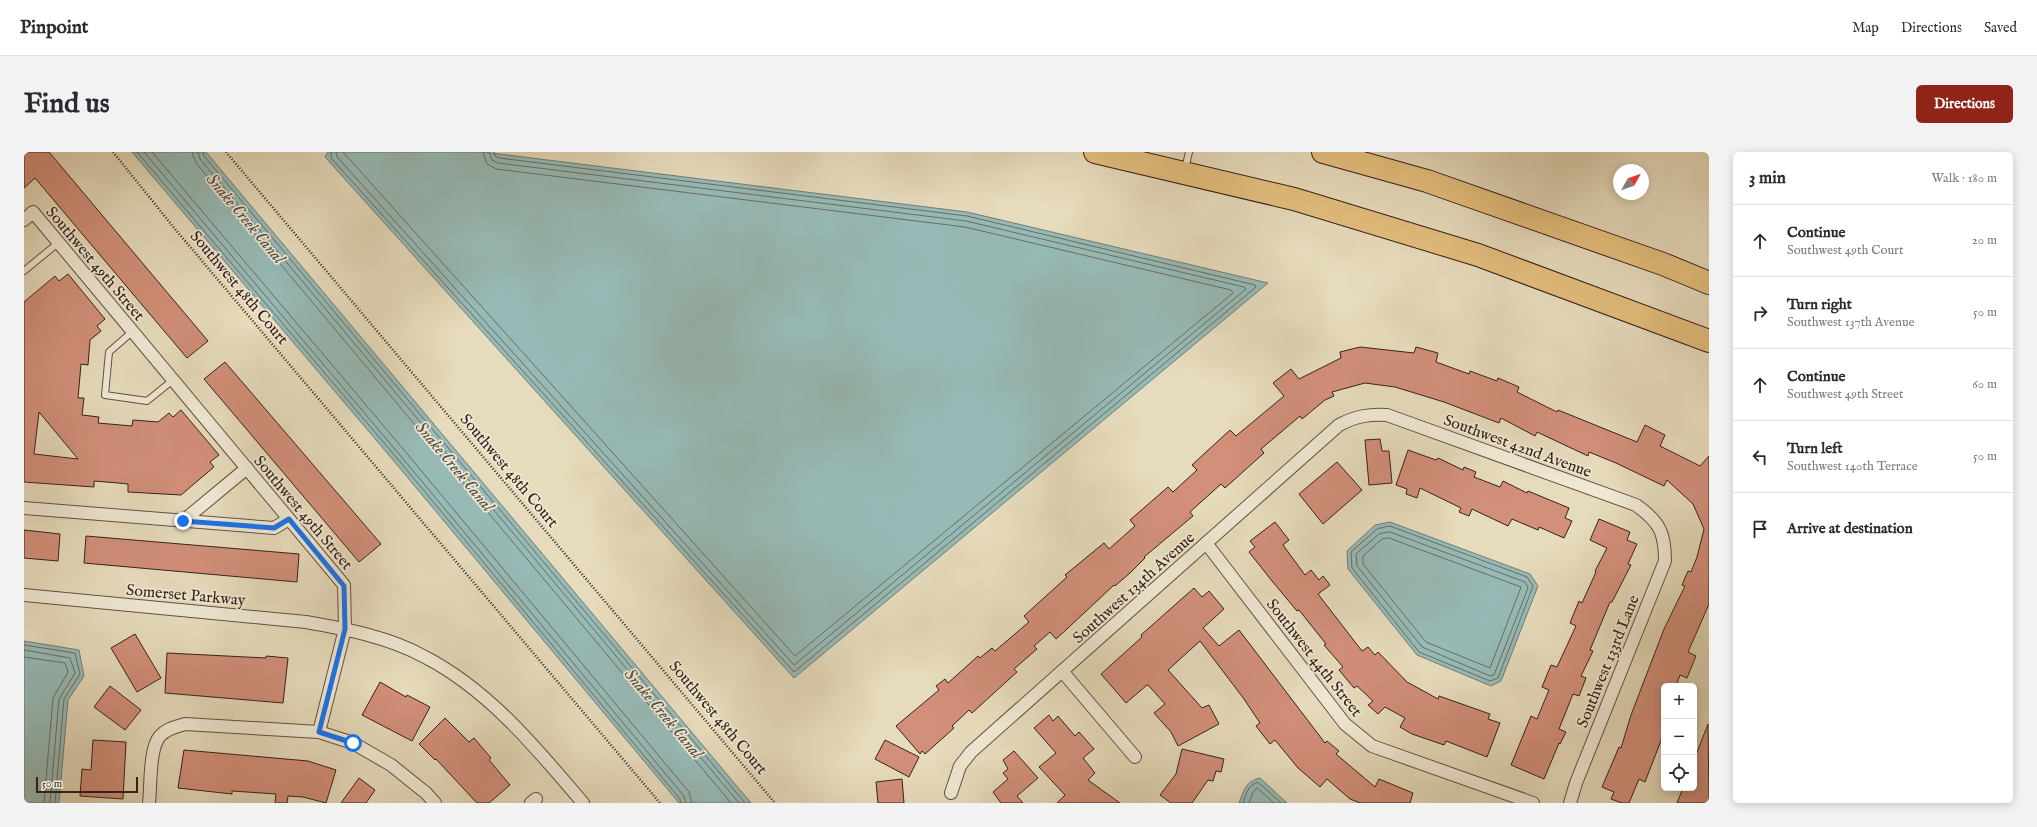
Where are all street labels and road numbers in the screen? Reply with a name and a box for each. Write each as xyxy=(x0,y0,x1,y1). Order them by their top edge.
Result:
street label: Southwest 49th Street xyxy=(41,203,149,326)
street label: Southwest 48th Court xyxy=(185,227,292,350)
street label: Southwest 48th Court xyxy=(455,410,562,533)
street label: Southwest 42nd Avenue xyxy=(1441,411,1594,483)
street label: Southwest 49th Street xyxy=(249,452,357,575)
street label: Southwest 134th Avenue xyxy=(1069,528,1200,649)
street label: Somerset Parkway xyxy=(125,581,246,611)
street label: Southwest 133rd Lane xyxy=(1573,593,1645,731)
street label: Southwest 44th Street xyxy=(1261,595,1366,722)
street label: Southwest 48th Court xyxy=(664,657,771,780)

